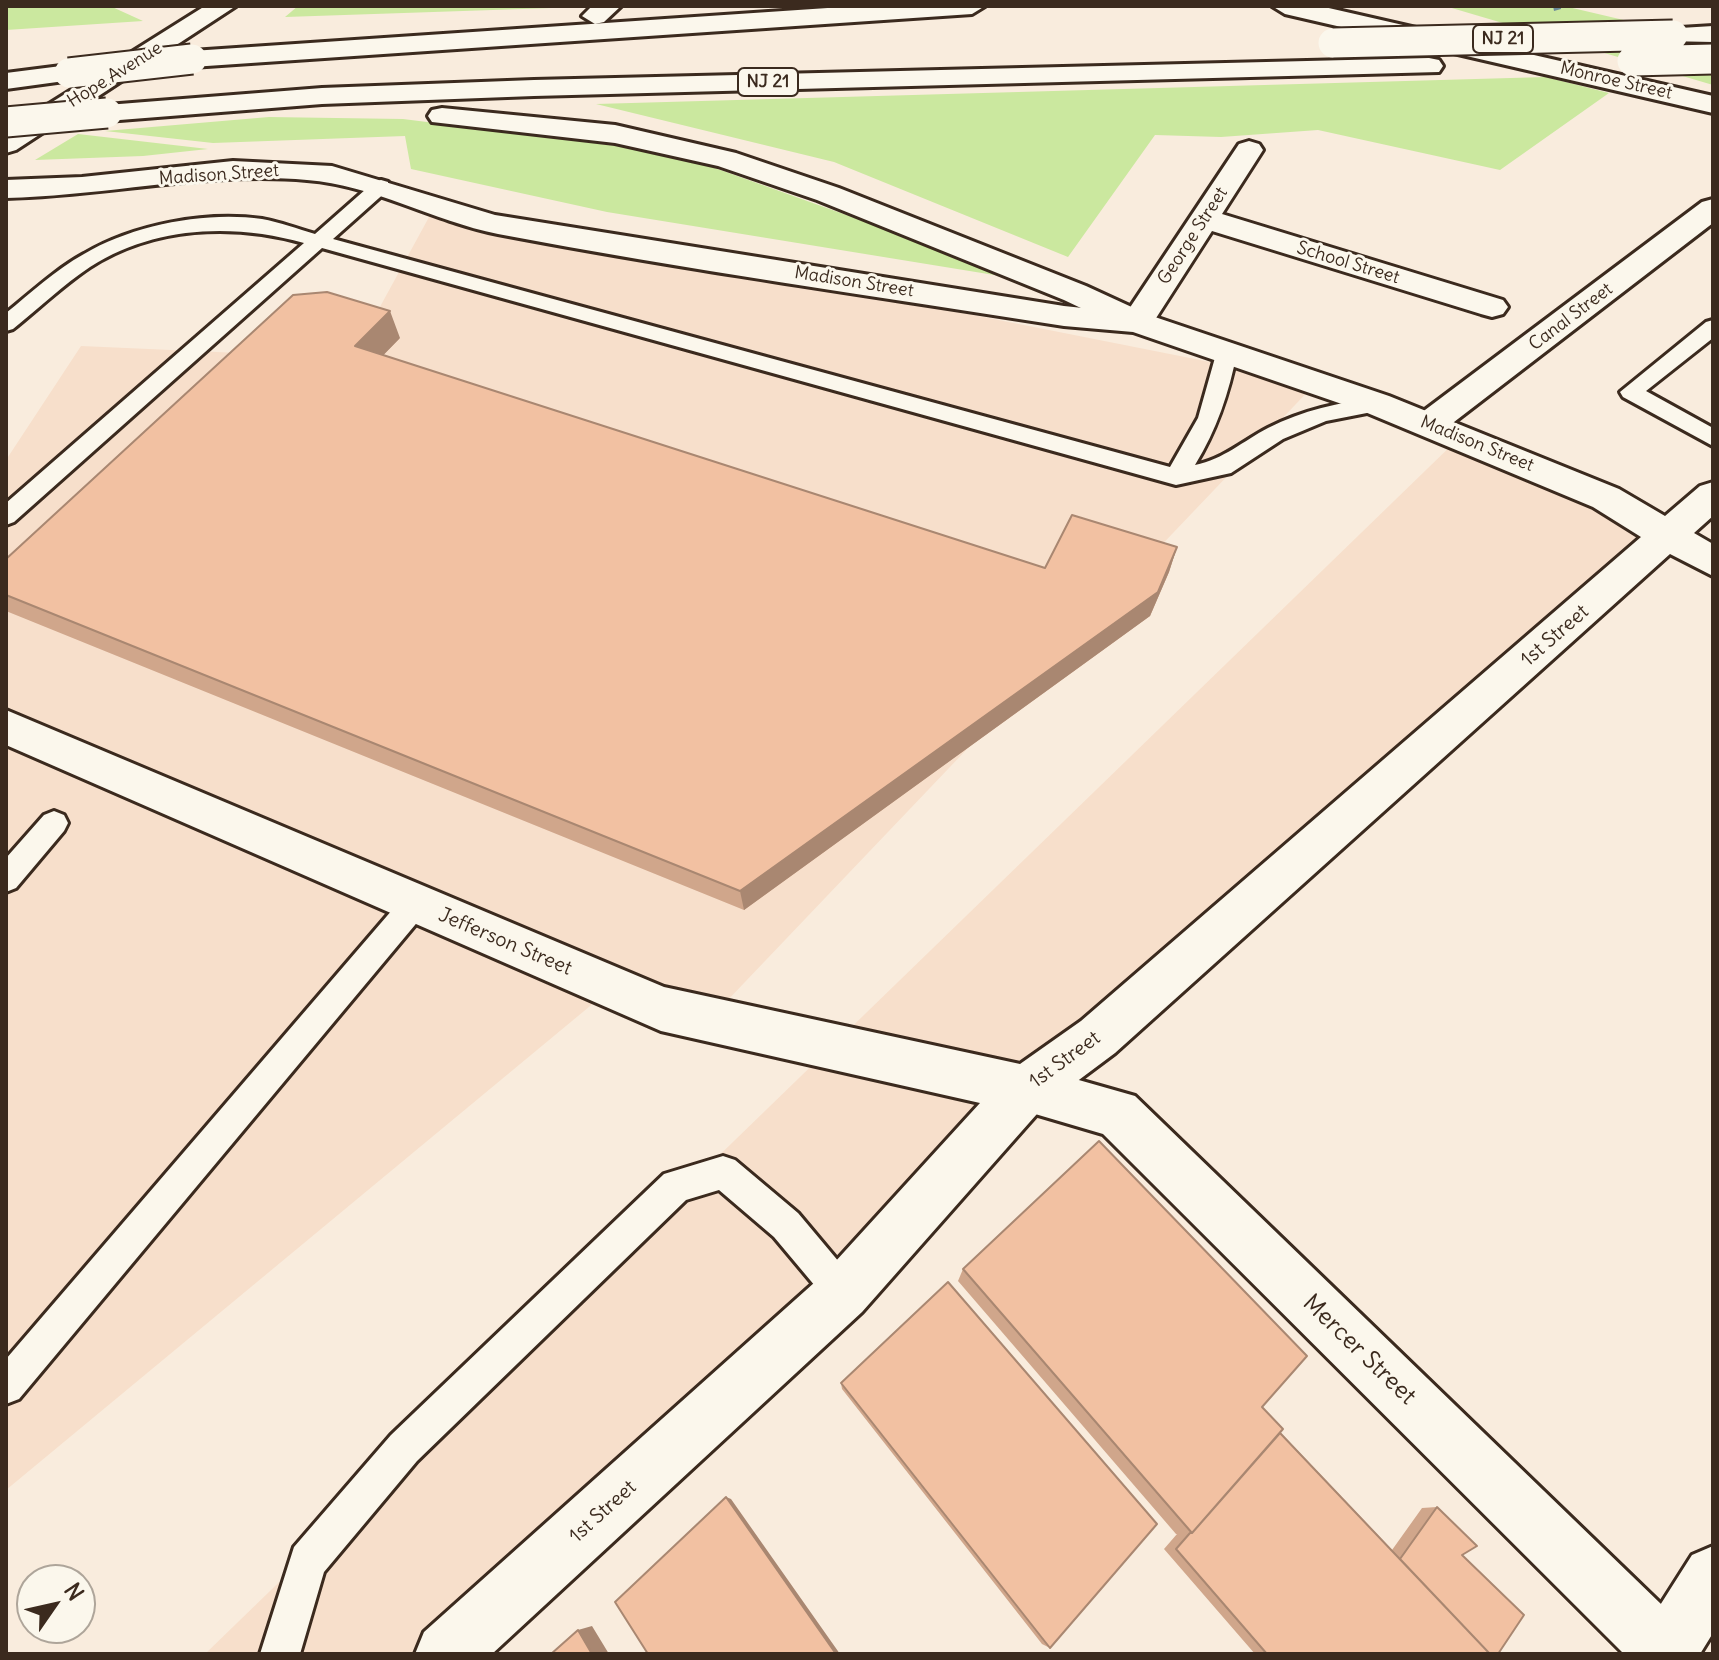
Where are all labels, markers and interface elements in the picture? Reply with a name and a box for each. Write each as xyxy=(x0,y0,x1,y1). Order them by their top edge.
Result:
road number: NJ 21 xyxy=(1473,25,1533,53)
street label: Hope Avenue xyxy=(64,37,166,113)
street label: Monroe Street xyxy=(1558,58,1674,104)
road number: NJ 21 xyxy=(738,68,798,96)
street label: Madison Street xyxy=(158,160,280,190)
street label: George Street xyxy=(1153,183,1233,289)
street label: School Street xyxy=(1294,237,1402,289)
street label: Madison Street xyxy=(793,262,915,302)
street label: Canal Street xyxy=(1525,279,1617,355)
street label: Madison Street xyxy=(1417,411,1537,477)
street label: 1st Street xyxy=(1516,600,1594,672)
street label: Jefferson Street xyxy=(435,903,575,981)
street label: 1st Street xyxy=(1025,1026,1105,1094)
street label: Mercer Street xyxy=(1296,1289,1422,1411)
street label: 1st Street xyxy=(565,1476,641,1548)
north arrow xyxy=(16,1564,96,1644)
text: N xyxy=(58,1578,90,1606)

